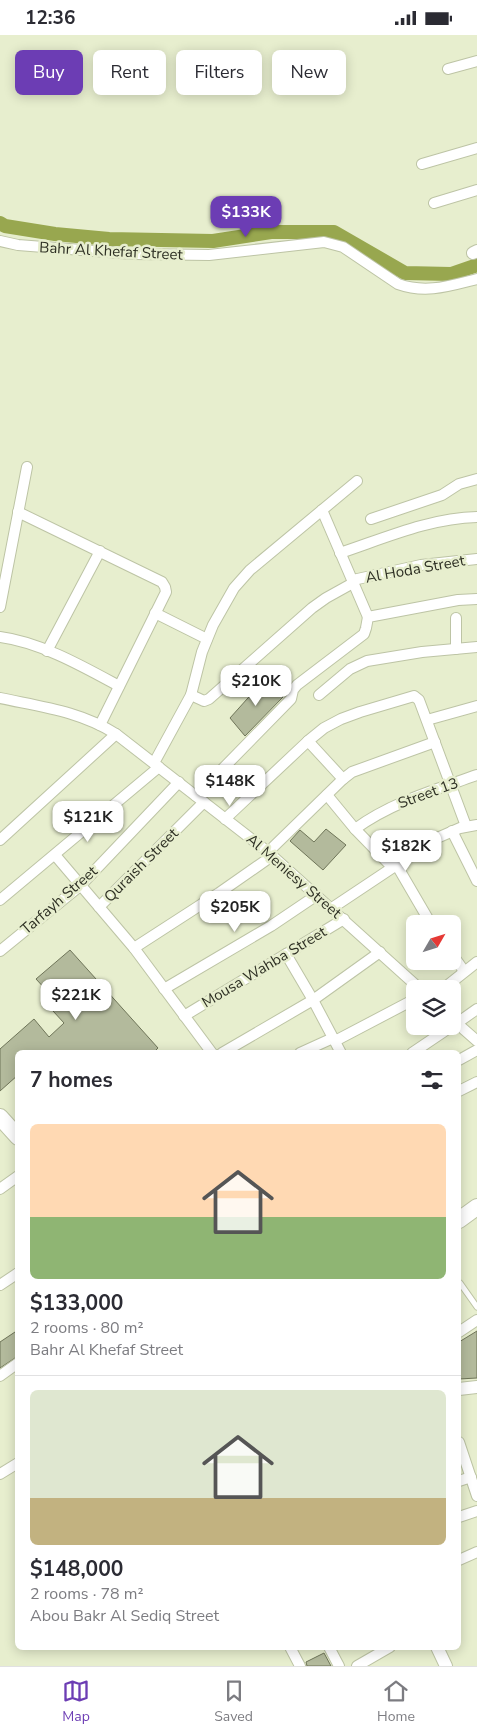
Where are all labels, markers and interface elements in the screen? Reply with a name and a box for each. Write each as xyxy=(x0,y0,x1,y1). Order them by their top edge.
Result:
text: 12:36 xyxy=(25,5,75,31)
chip: Buy xyxy=(15,50,83,95)
chip: Rent xyxy=(93,50,166,95)
chip: Filters xyxy=(176,50,262,95)
chip: New xyxy=(272,50,346,95)
pin: $133K xyxy=(211,195,281,238)
text: $133K xyxy=(221,201,271,223)
street label: Bahr Al Khefaf Street xyxy=(39,237,184,265)
street label: Al Hoda Street xyxy=(364,550,467,588)
pin: $210K xyxy=(221,665,291,707)
text: $210K xyxy=(231,670,281,692)
pin: $148K xyxy=(195,765,265,807)
text: $148K xyxy=(205,770,255,792)
street label: Street 13 xyxy=(395,773,461,813)
pin: $121K xyxy=(53,801,123,843)
text: $121K xyxy=(63,806,113,828)
street label: Quraish Street xyxy=(100,823,183,906)
street label: Al Meniesy Street xyxy=(242,829,346,923)
pin: $182K xyxy=(371,829,441,872)
text: $182K xyxy=(381,835,431,857)
street label: Tarfayh Street xyxy=(16,861,102,939)
pin: $205K xyxy=(200,891,270,933)
text: $205K xyxy=(210,896,260,918)
north arrow xyxy=(406,915,461,970)
map controls xyxy=(406,915,461,1035)
street label: Mousa Wahba Street xyxy=(198,921,331,1012)
pin: $221K xyxy=(41,979,111,1021)
button: layers xyxy=(406,980,461,1035)
text: $221K xyxy=(51,984,101,1006)
text: 7 homes xyxy=(30,1066,113,1094)
icon: filters xyxy=(418,1066,446,1094)
icon: home xyxy=(193,1157,283,1247)
text: $133,000 xyxy=(30,1289,123,1317)
text: 2 rooms · 80 m² xyxy=(30,1317,143,1339)
text: Bahr Al Khefaf Street xyxy=(30,1339,183,1361)
icon: home xyxy=(193,1422,283,1512)
text: $148,000 xyxy=(30,1555,123,1583)
text: 2 rooms · 78 m² xyxy=(30,1583,143,1605)
text: Abou Bakr Al Sediq Street xyxy=(30,1605,219,1627)
tab: Map xyxy=(62,1677,90,1726)
tab: Saved xyxy=(214,1677,253,1726)
tab: Home xyxy=(377,1677,415,1726)

